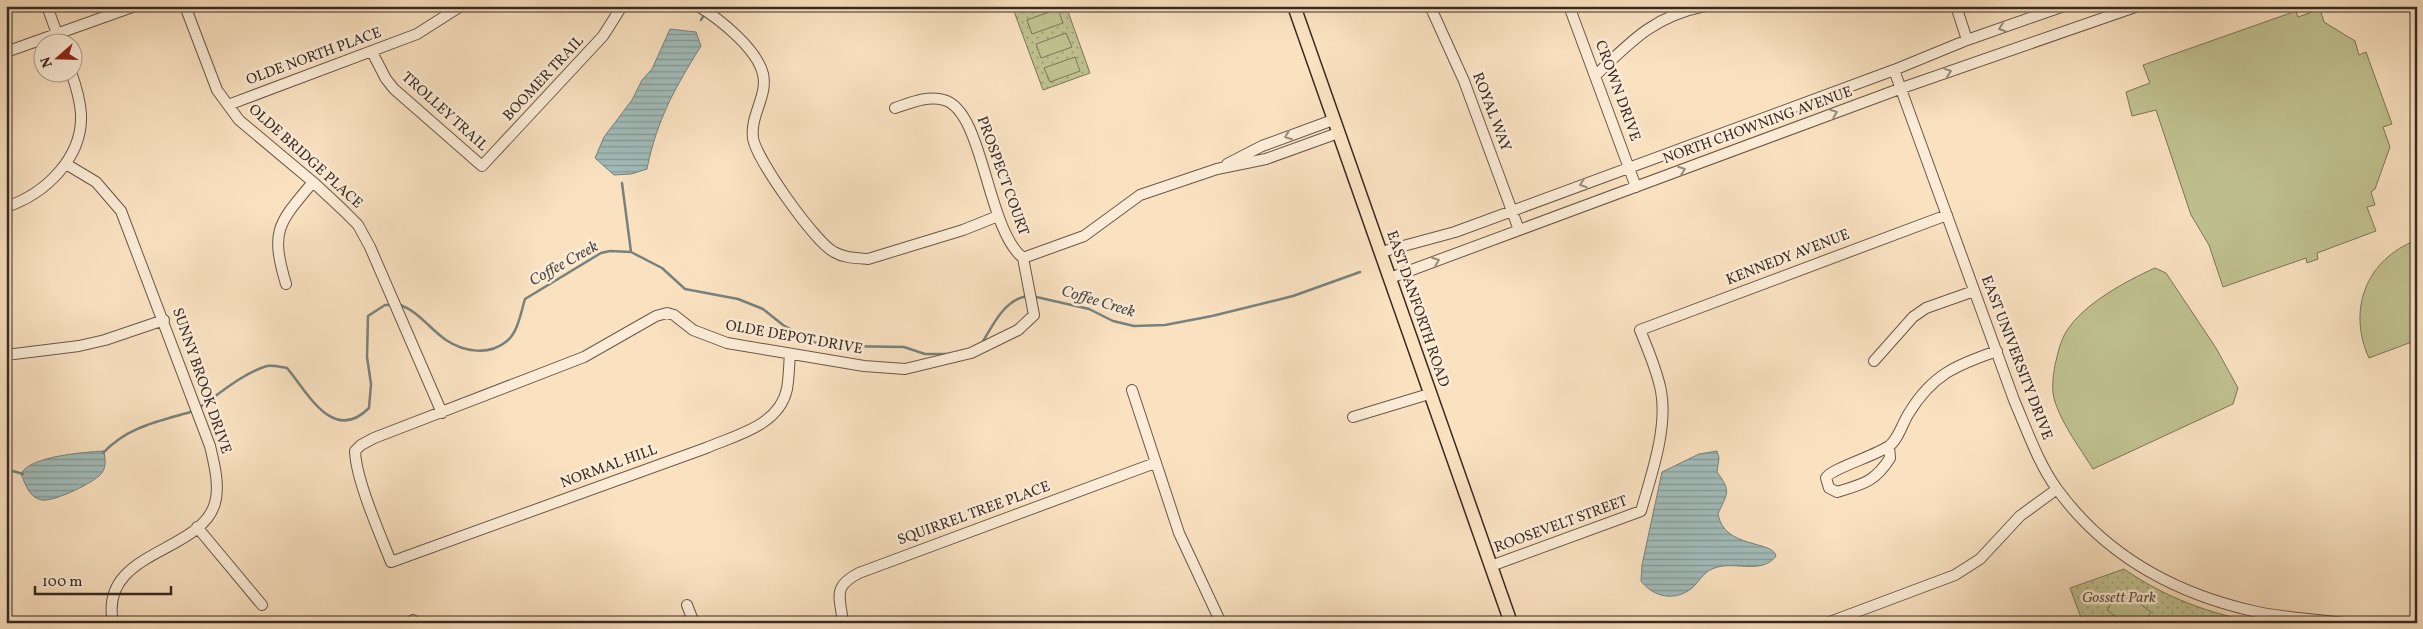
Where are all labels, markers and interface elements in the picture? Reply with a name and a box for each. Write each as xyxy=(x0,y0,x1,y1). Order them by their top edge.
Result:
one-way arrow xyxy=(1998,22,2007,32)
street label: OLDE NORTH PLACE xyxy=(243,23,385,91)
street label: BOOMER TRAIL xyxy=(499,31,590,126)
north arrow xyxy=(32,32,82,82)
street label: CROWN DRIVE xyxy=(1589,38,1645,144)
text: N xyxy=(37,54,58,70)
street label: TROLLEY TRAIL xyxy=(396,68,492,157)
one-way arrow xyxy=(1943,68,1952,78)
street label: ROYAL WAY xyxy=(1466,69,1516,155)
street label: NORTH CHOWNING AVENUE xyxy=(1660,82,1856,170)
street label: OLDE BRIDGE PLACE xyxy=(243,100,367,214)
one-way arrow xyxy=(1829,109,1838,119)
street label: PROSPECT COURT xyxy=(971,113,1033,239)
one-way arrow xyxy=(1284,130,1292,140)
one-way arrow xyxy=(1677,166,1686,176)
one-way arrow xyxy=(1579,178,1588,188)
street label: KENNEDY AVENUE xyxy=(1723,225,1853,291)
street label: EAST DANFORTH ROAD xyxy=(1380,228,1454,390)
water label: Coffee Creek xyxy=(525,236,603,292)
one-way arrow xyxy=(1431,257,1440,267)
street label: EAST UNIVERSITY DRIVE xyxy=(1975,273,2057,443)
water label: Coffee Creek xyxy=(1058,280,1138,324)
street label: SUNNY BROOK DRIVE xyxy=(166,305,236,457)
street label: OLDE DEPOT DRIVE xyxy=(724,316,864,360)
street label: NORMAL HILL xyxy=(558,440,661,494)
street label: SQUIRREL TREE PLACE xyxy=(895,477,1053,551)
street label: ROOSEVELT STREET xyxy=(1491,491,1631,559)
scale bar xyxy=(35,564,171,596)
text: 100 m xyxy=(42,572,82,593)
park label: Gossett Park xyxy=(2082,588,2156,609)

